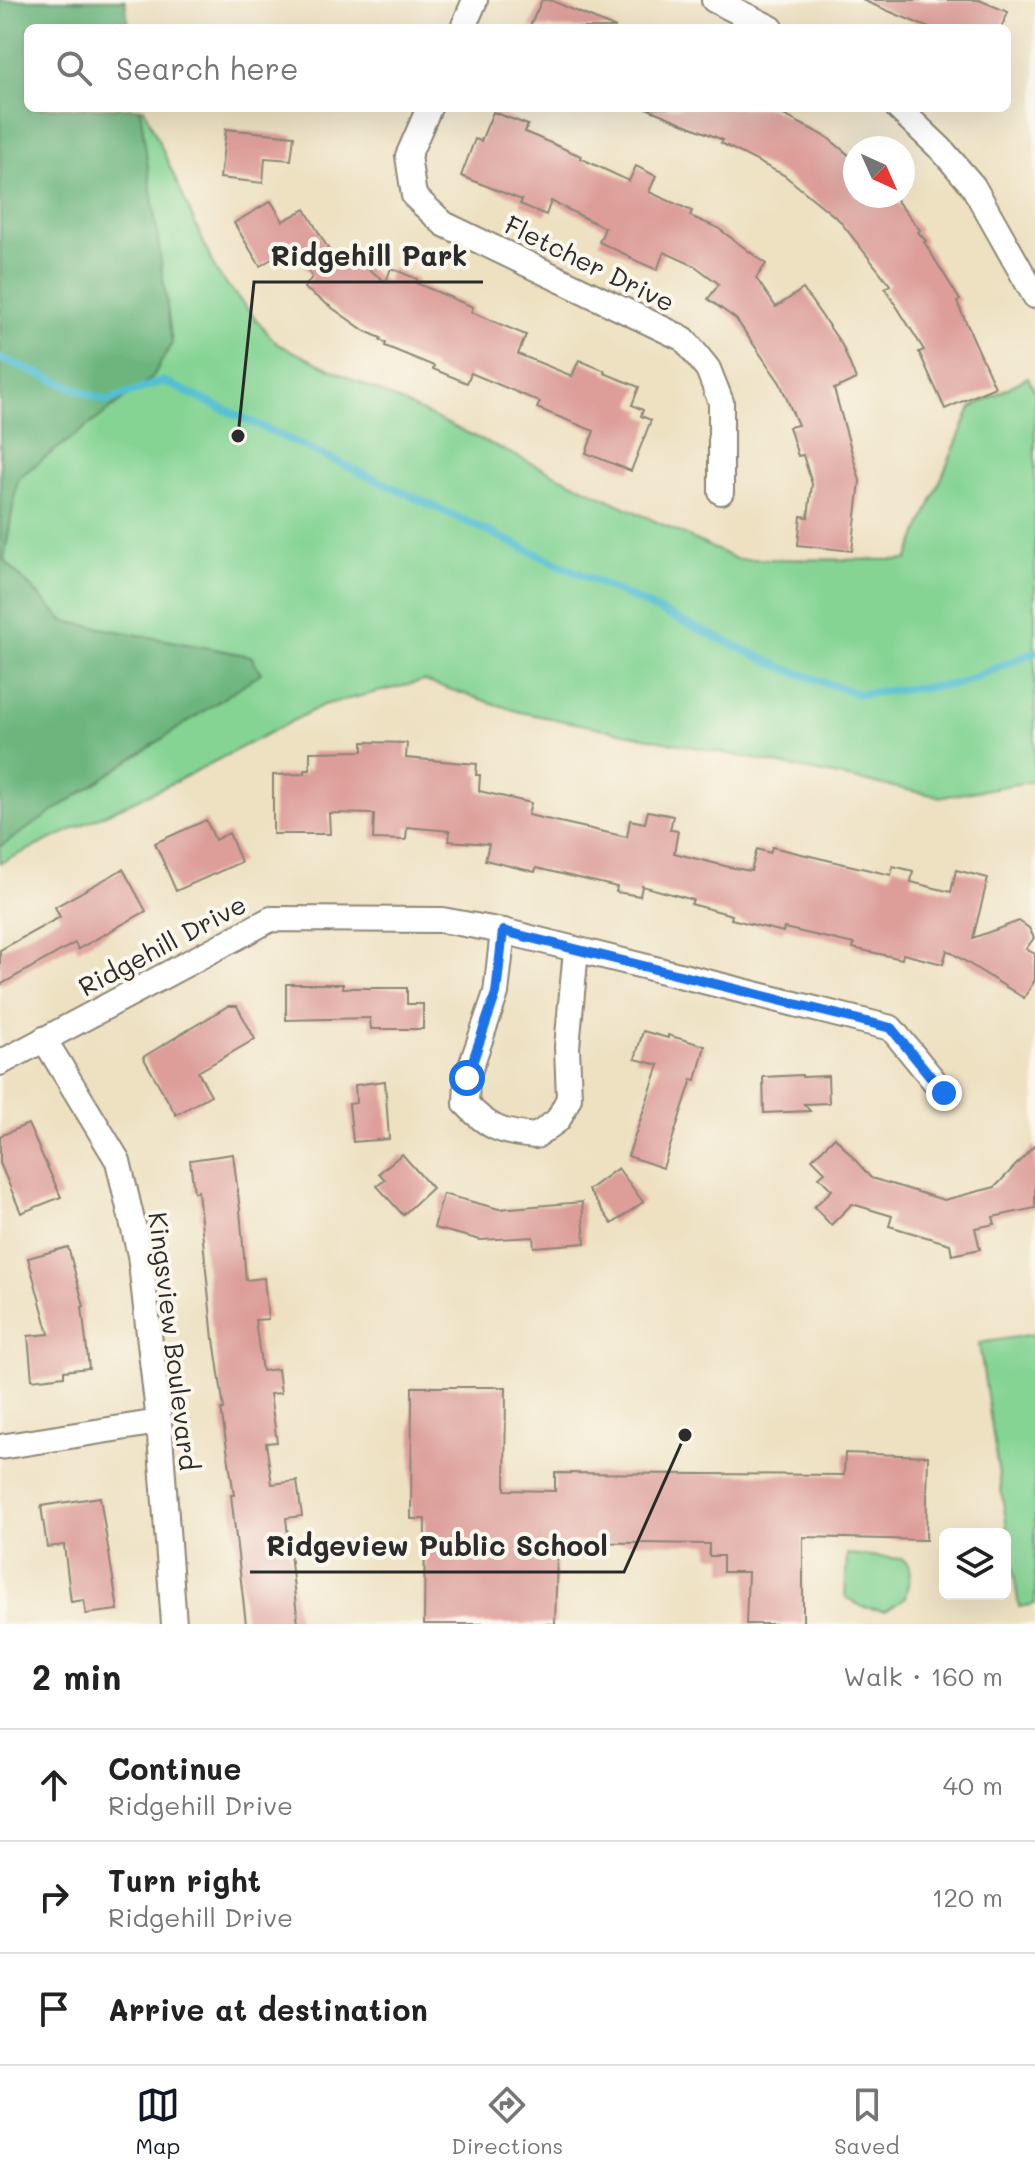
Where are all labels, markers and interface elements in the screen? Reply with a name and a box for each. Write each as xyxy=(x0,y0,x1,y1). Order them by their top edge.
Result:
search box xyxy=(24,24,1011,112)
icon: search xyxy=(52,46,96,90)
text: Search here xyxy=(116,48,299,88)
north arrow xyxy=(843,136,915,208)
street label: Fletcher Drive xyxy=(500,207,680,319)
callout: Ridgehill Park xyxy=(254,230,483,282)
text: Ridgehill Park xyxy=(271,237,467,273)
street label: Ridgehill Drive xyxy=(72,887,252,1003)
route start xyxy=(449,1060,485,1096)
route end xyxy=(926,1075,962,1111)
street label: Kingsview Boulevard xyxy=(141,1210,207,1472)
callout: Ridgeview Public School xyxy=(250,1520,624,1572)
text: Ridgeview Public School xyxy=(266,1527,608,1563)
map controls xyxy=(939,1528,1011,1600)
button: layers xyxy=(939,1528,1011,1600)
text: 2 min xyxy=(32,1654,121,1699)
text: Walk · 160 m xyxy=(843,1659,1003,1693)
text: Continue xyxy=(108,1748,241,1788)
icon: ahead xyxy=(32,1763,76,1807)
text: 40 m xyxy=(943,1768,1003,1802)
text: Ridgehill Drive xyxy=(108,1788,293,1822)
text: Turn right xyxy=(108,1860,261,1900)
icon: right xyxy=(32,1875,76,1919)
text: 120 m xyxy=(932,1880,1003,1914)
text: Ridgehill Drive xyxy=(108,1900,293,1934)
icon: arrive xyxy=(32,1987,76,2031)
text: Arrive at destination xyxy=(108,1989,428,2029)
tab: Map xyxy=(136,2083,180,2160)
tab: Directions xyxy=(451,2083,563,2160)
tab: Saved xyxy=(834,2083,899,2160)

